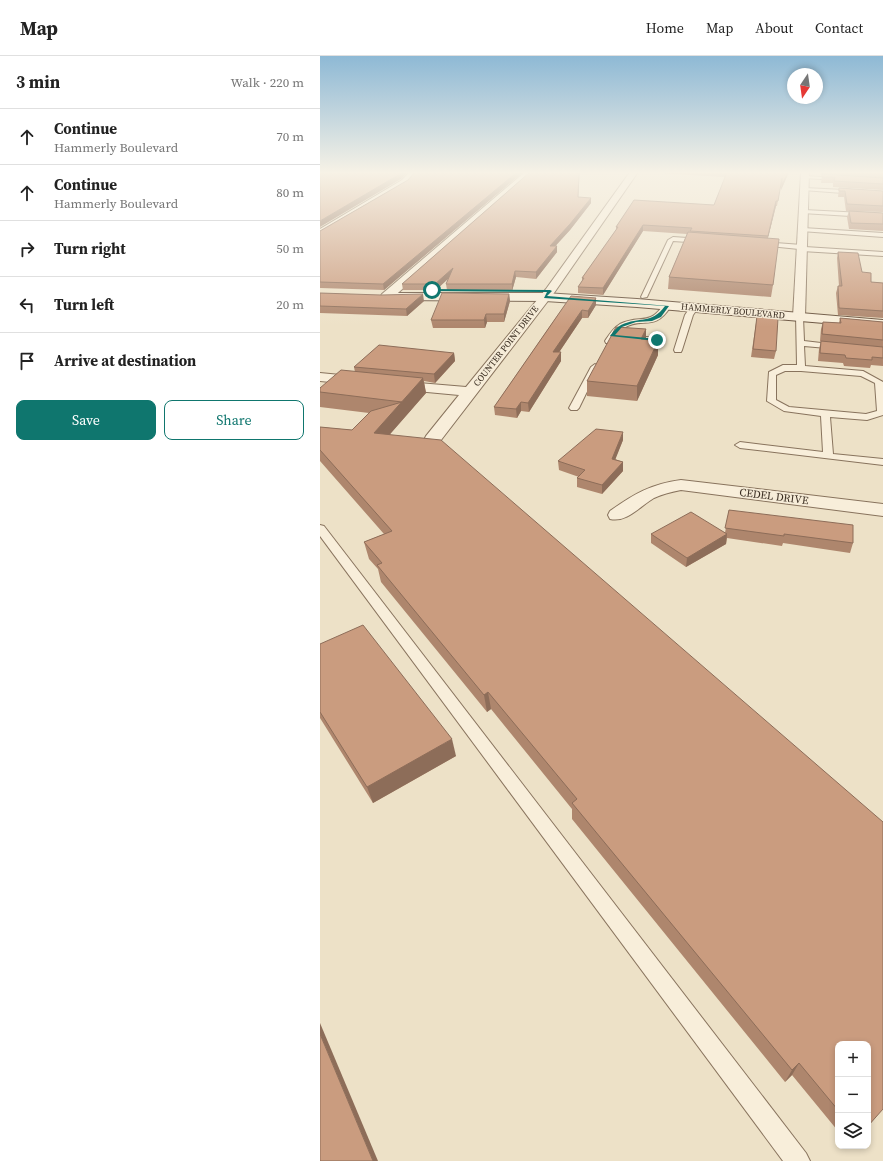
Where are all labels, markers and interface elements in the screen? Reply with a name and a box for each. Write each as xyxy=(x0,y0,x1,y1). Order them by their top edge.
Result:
text: Map xyxy=(20,15,58,41)
text: Home xyxy=(646,18,684,38)
text: Map xyxy=(706,18,733,38)
text: About xyxy=(755,18,793,38)
text: Contact xyxy=(815,18,863,38)
north arrow xyxy=(787,68,823,104)
text: 3 min xyxy=(16,70,60,94)
text: Walk · 220 m xyxy=(231,74,304,91)
text: Continue xyxy=(54,118,117,139)
icon: ahead xyxy=(16,126,38,148)
text: 70 m xyxy=(276,128,304,145)
text: Hammerly Boulevard xyxy=(54,139,178,156)
text: Continue xyxy=(54,174,117,195)
icon: ahead xyxy=(16,182,38,204)
text: 80 m xyxy=(276,184,304,201)
text: Hammerly Boulevard xyxy=(54,195,178,212)
icon: right xyxy=(16,238,38,260)
text: Turn right xyxy=(54,238,126,259)
text: 50 m xyxy=(276,240,304,257)
route start xyxy=(423,281,441,299)
icon: left xyxy=(16,294,38,316)
text: Turn left xyxy=(54,294,114,315)
text: 20 m xyxy=(276,296,304,313)
street label: HAMMERLY BOULEVARD xyxy=(681,300,785,322)
street label: COUNTER POINT DRIVE xyxy=(471,303,542,389)
route end xyxy=(648,331,666,349)
icon: arrive xyxy=(16,350,38,372)
text: Arrive at destination xyxy=(54,350,196,371)
button: Save xyxy=(16,400,156,440)
button: Share xyxy=(164,400,304,440)
street label: CEDEL DRIVE xyxy=(738,485,810,508)
map controls xyxy=(835,1041,871,1149)
button: + xyxy=(835,1041,871,1077)
button: − xyxy=(835,1077,871,1113)
button: layers xyxy=(835,1113,871,1149)

